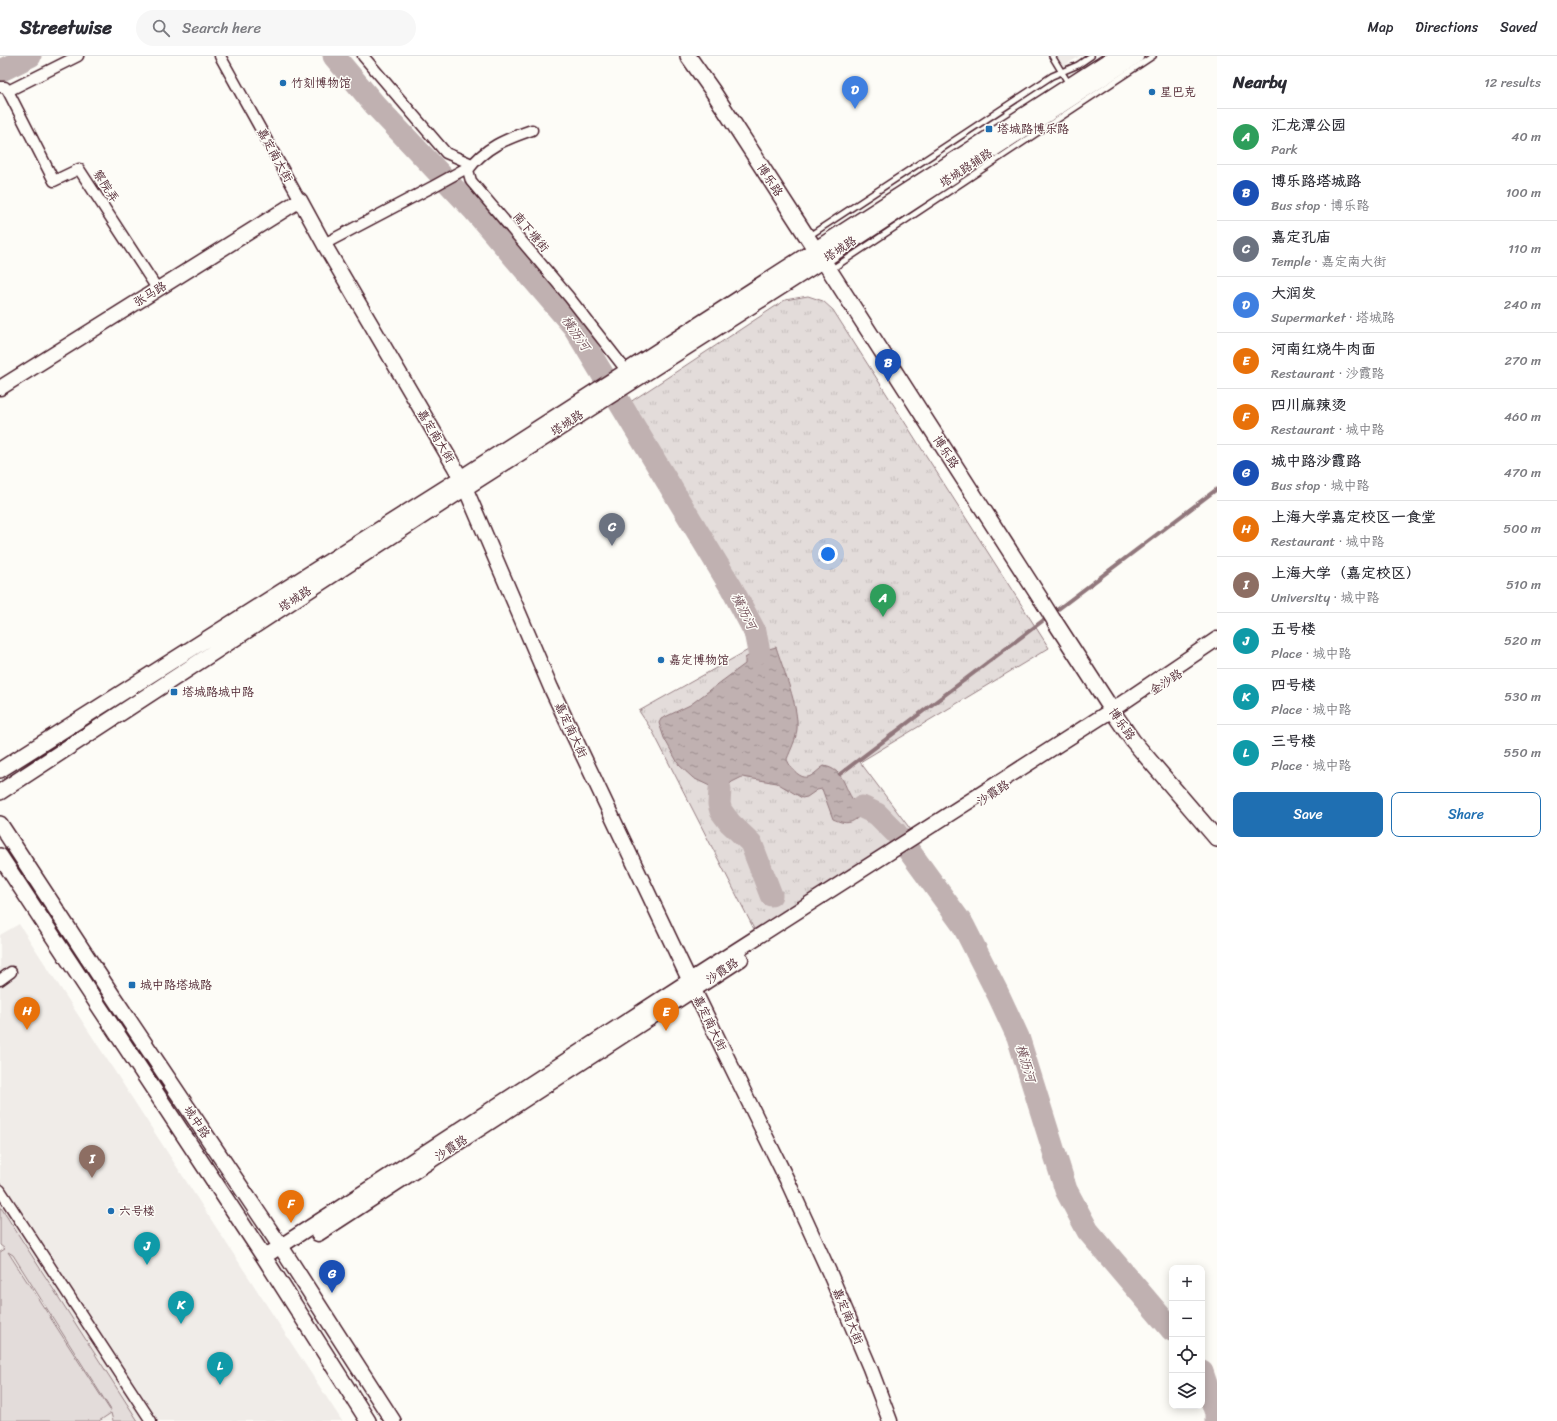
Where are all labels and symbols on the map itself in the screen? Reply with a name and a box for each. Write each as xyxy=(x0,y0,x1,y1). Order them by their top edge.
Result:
place label: 竹刻博物馆 xyxy=(291,72,351,94)
pin: D xyxy=(842,76,868,109)
marker: 竹刻博物馆 xyxy=(278,78,288,88)
place label: 星巴克 xyxy=(1160,81,1196,103)
marker: 星巴克 xyxy=(1147,87,1157,97)
place label: 塔城路博乐路 xyxy=(997,118,1069,140)
street label: 嘉定南大街 xyxy=(251,123,299,187)
marker: 塔城路博乐路 xyxy=(984,124,994,134)
street label: 塔城路辅路 xyxy=(935,142,997,194)
street label: 博乐路 xyxy=(751,159,789,201)
street label: 察院弄 xyxy=(87,165,125,207)
street label: 南下塘街 xyxy=(507,207,555,257)
street label: 塔城路 xyxy=(819,230,861,268)
street label: 张马路 xyxy=(129,275,171,313)
water label: 横沥河 xyxy=(555,310,598,357)
pin: B xyxy=(875,349,901,382)
street label: 塔城路 xyxy=(546,404,588,442)
street label: 嘉定南大街 xyxy=(411,405,461,467)
street label: 博乐路 xyxy=(927,431,965,473)
pin: C xyxy=(599,513,625,546)
your location xyxy=(818,544,838,564)
street label: 塔城路 xyxy=(274,580,316,618)
pin: A xyxy=(870,584,896,617)
water label: 横沥河 xyxy=(725,588,764,635)
place label: 嘉定博物馆 xyxy=(669,649,729,671)
marker: 嘉定博物馆 xyxy=(656,655,666,665)
street label: 金沙路 xyxy=(1145,663,1187,701)
place label: 塔城路城中路 xyxy=(182,681,254,703)
marker: 塔城路城中路 xyxy=(169,687,179,697)
street label: 嘉定南大街 xyxy=(548,698,594,762)
street label: 博乐路 xyxy=(1103,703,1141,745)
street label: 沙霞路 xyxy=(972,774,1014,812)
street label: 沙霞路 xyxy=(701,952,743,990)
place label: 城中路塔城路 xyxy=(140,974,212,996)
marker: 城中路塔城路 xyxy=(127,980,137,990)
street label: 嘉定南大街 xyxy=(687,991,733,1055)
pin: H xyxy=(14,997,40,1030)
pin: E xyxy=(653,998,679,1031)
water label: 横沥河 xyxy=(1009,1041,1043,1087)
street label: 城中路 xyxy=(178,1101,216,1143)
street label: 沙霞路 xyxy=(430,1129,472,1167)
pin: I xyxy=(79,1145,105,1178)
pin: F xyxy=(278,1190,304,1223)
place label: 六号楼 xyxy=(119,1200,155,1222)
marker: 六号楼 xyxy=(106,1206,116,1216)
pin: J xyxy=(134,1232,160,1265)
pin: G xyxy=(319,1260,345,1293)
street label: 嘉定南大街 xyxy=(826,1284,870,1348)
pin: K xyxy=(168,1291,194,1324)
pin: L xyxy=(207,1352,233,1385)

